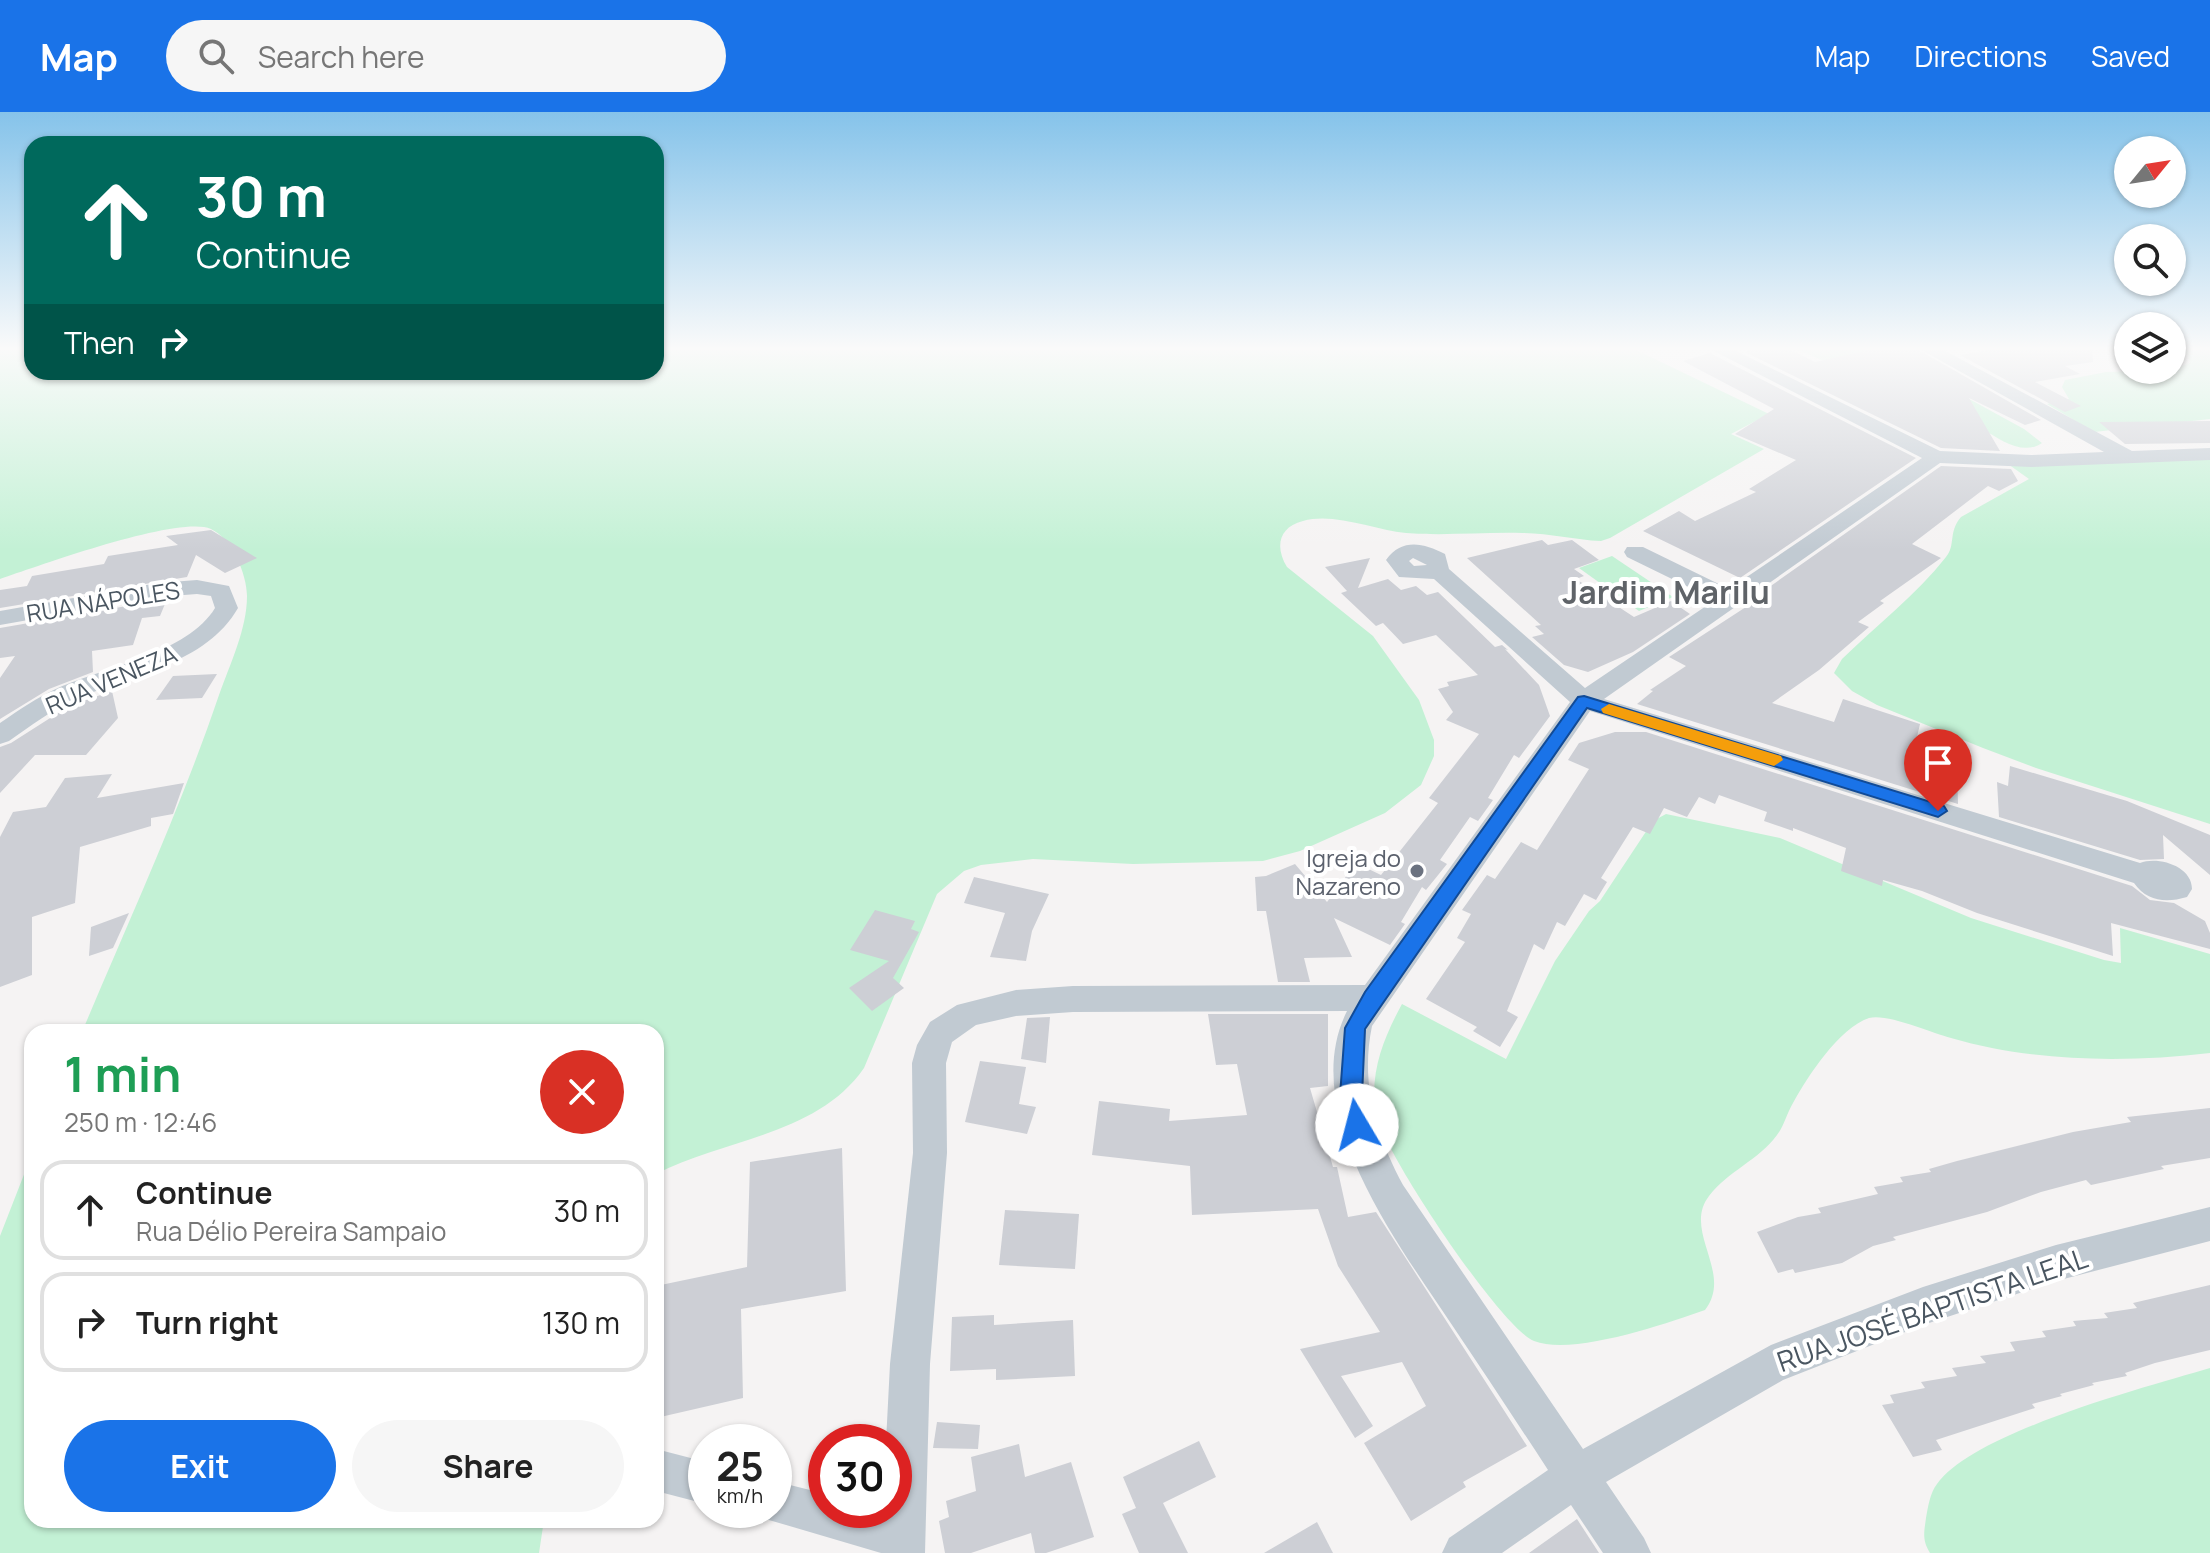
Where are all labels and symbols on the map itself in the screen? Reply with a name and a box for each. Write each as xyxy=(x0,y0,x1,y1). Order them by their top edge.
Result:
north arrow xyxy=(2114,136,2186,208)
district label: Jardim Marilu xyxy=(1562,570,1770,614)
street label: RUA NÁPOLES xyxy=(24,573,182,629)
street label: RUA VENEZA xyxy=(40,637,182,721)
pin xyxy=(1904,729,1972,811)
place label: Igreja do Nazareno xyxy=(1295,841,1401,902)
marker: Igreja do Nazareno xyxy=(1408,862,1426,880)
position arrow xyxy=(1315,1083,1399,1167)
street label: RUA JOSÉ BAPTISTA LEAL xyxy=(1772,1238,2092,1380)
speed limit sign: 30 xyxy=(808,1424,912,1528)

